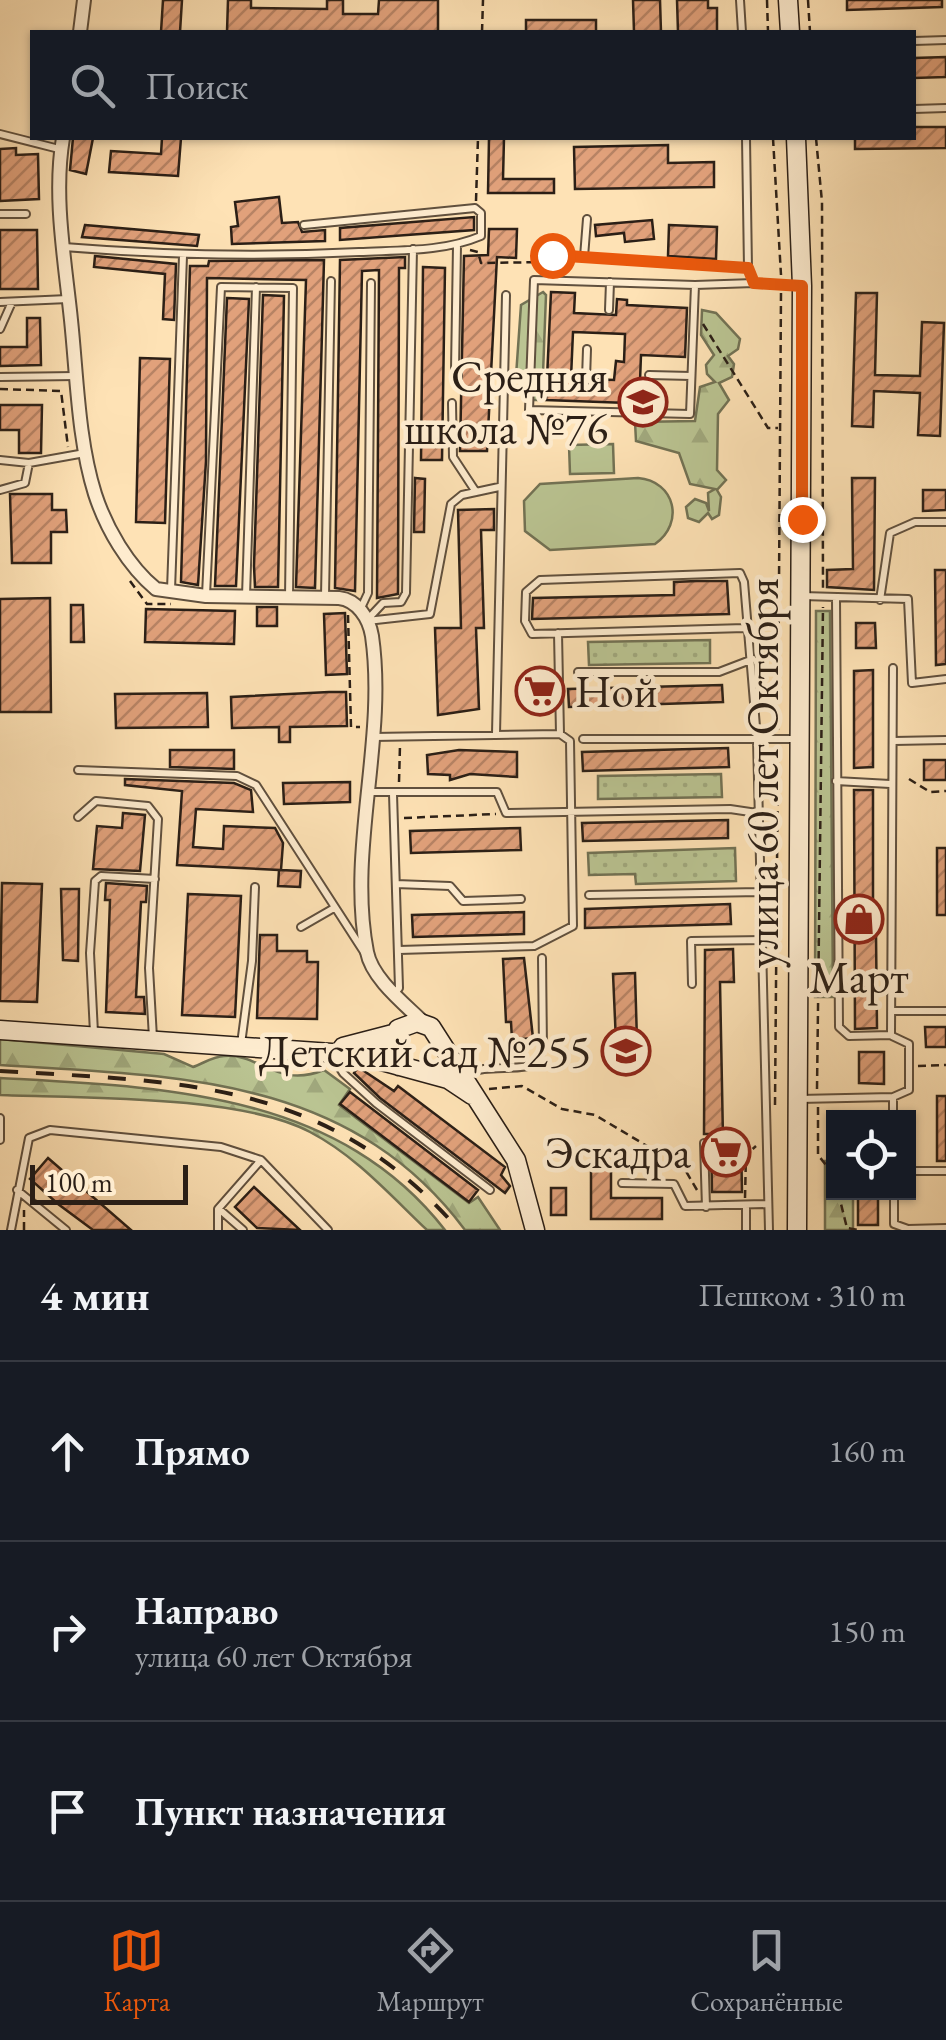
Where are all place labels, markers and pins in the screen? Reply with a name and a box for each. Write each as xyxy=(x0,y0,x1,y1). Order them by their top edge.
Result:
place label: Средняя школа №76 xyxy=(404,347,608,457)
school or university icon: Средняя школа №76 xyxy=(617,376,669,428)
place label: Ной xyxy=(575,662,658,720)
supermarket icon: Ной xyxy=(514,665,566,717)
shop icon: Март xyxy=(833,893,885,945)
place label: Март xyxy=(809,948,909,1006)
place label: Детский сад №255 xyxy=(259,1022,591,1080)
school or university icon: Детский сад №255 xyxy=(600,1025,652,1077)
place label: Эскадра xyxy=(544,1123,691,1181)
supermarket icon: Эскадра xyxy=(700,1126,752,1178)

